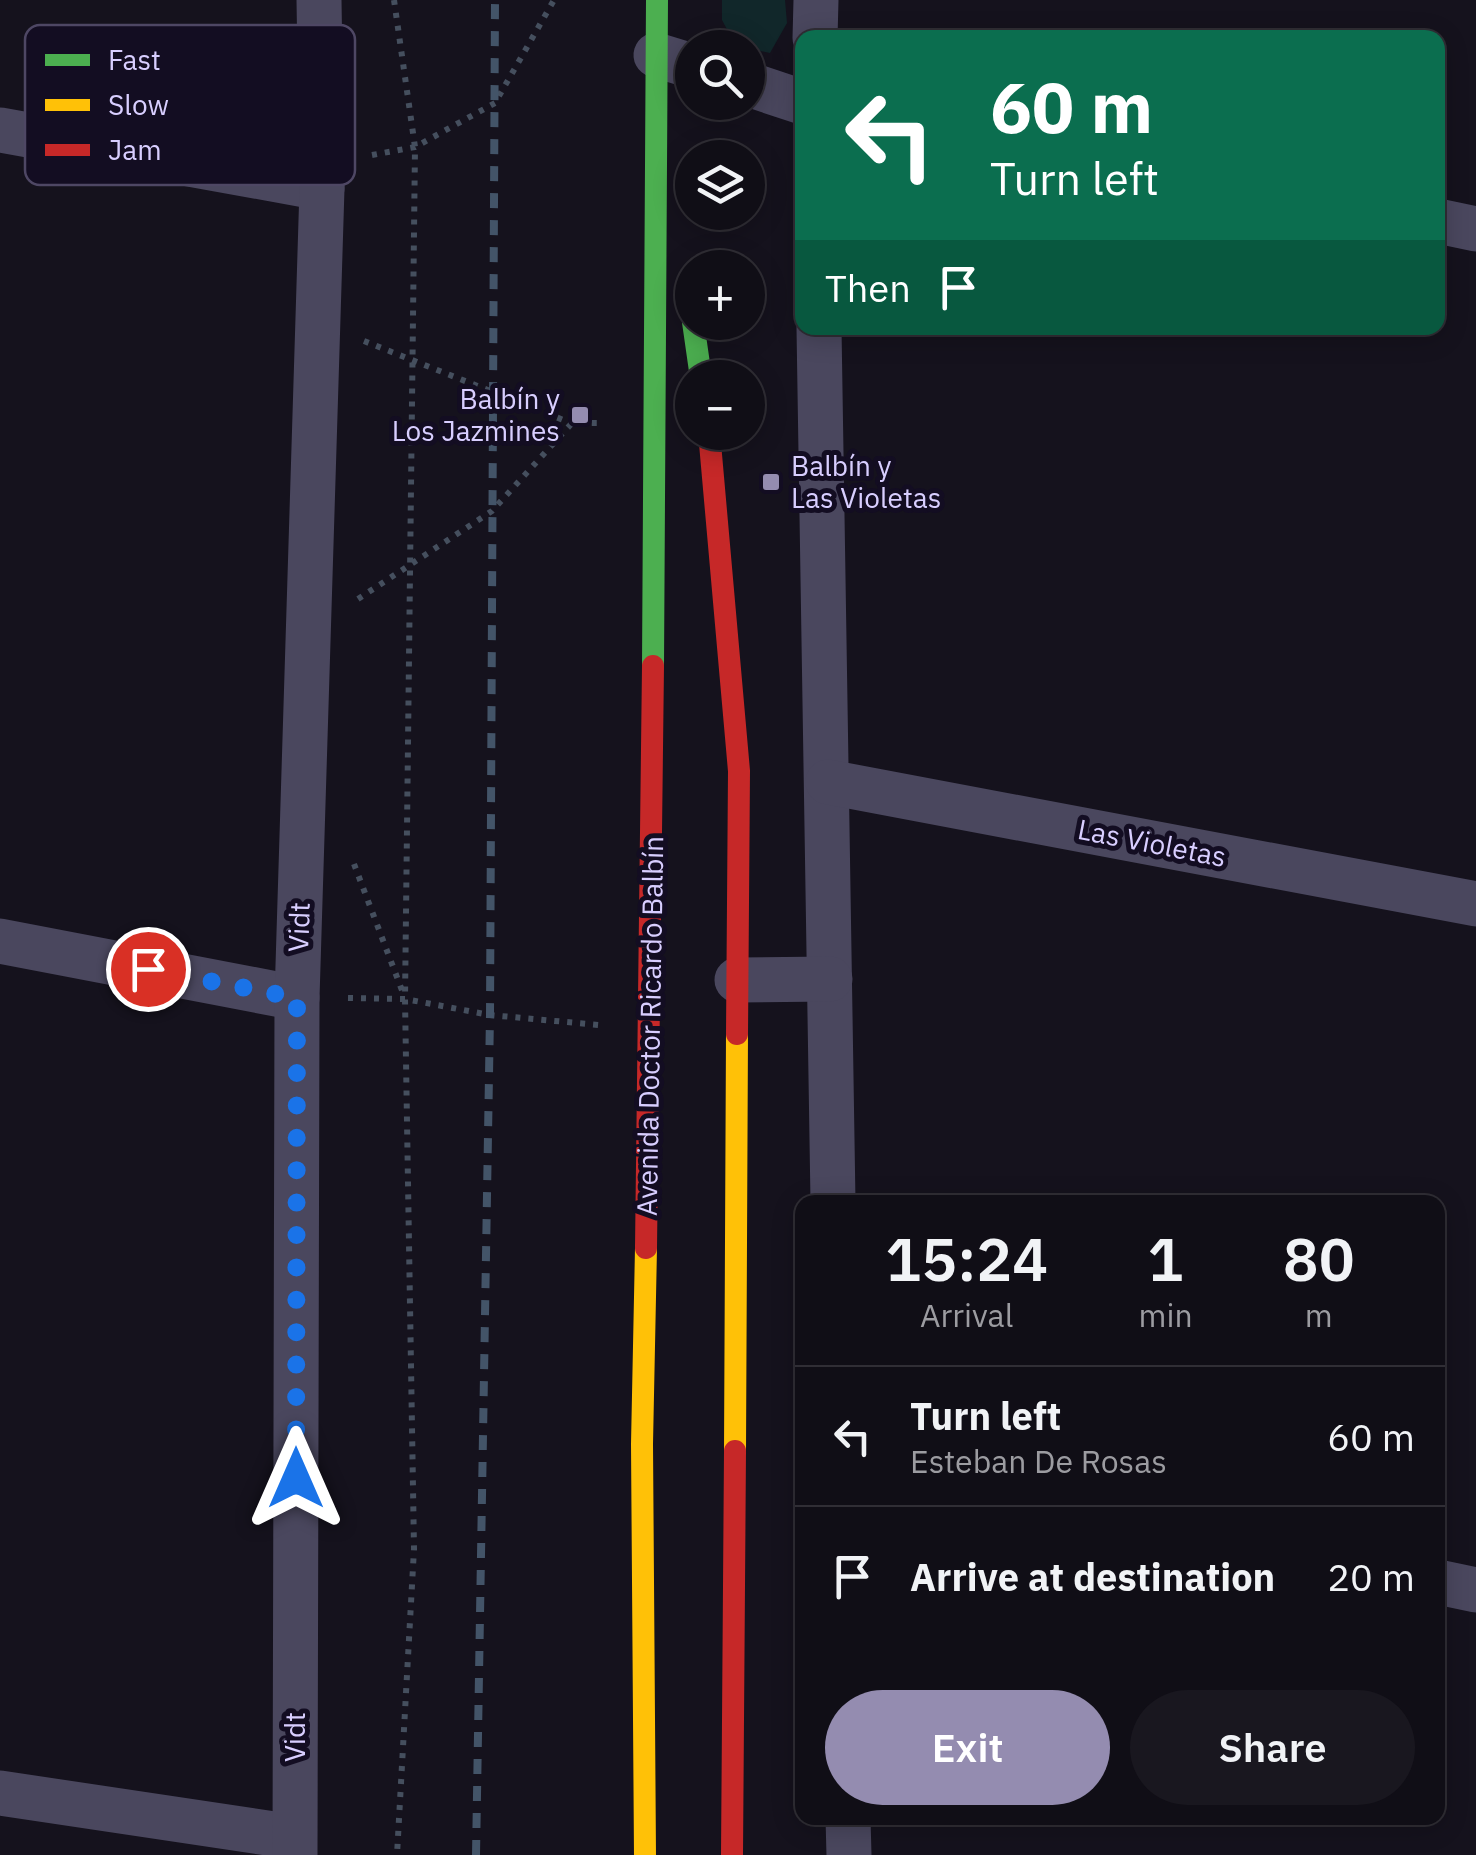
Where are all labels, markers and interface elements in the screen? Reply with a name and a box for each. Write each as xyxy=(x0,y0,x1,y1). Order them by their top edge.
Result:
legend xyxy=(25,25,355,185)
map controls xyxy=(675,30,765,450)
button: search xyxy=(675,30,765,120)
text: Fast xyxy=(108,41,161,78)
text: 60 m xyxy=(990,61,1153,152)
icon: left xyxy=(825,70,955,200)
text: Slow xyxy=(108,86,169,123)
text: Jam xyxy=(108,131,162,168)
button: layers xyxy=(675,140,765,230)
text: Turn left xyxy=(990,149,1159,207)
button: + xyxy=(675,250,765,340)
icon: arrive xyxy=(931,260,986,315)
text: Then xyxy=(825,263,911,312)
button: − xyxy=(675,360,765,450)
place label: Balbín y Los Jazmines xyxy=(392,380,560,449)
marker: Balbín y Los Jazmines xyxy=(569,404,591,426)
place label: Balbín y Las Violetas xyxy=(791,447,941,516)
marker: Balbín y Las Violetas xyxy=(760,471,782,493)
street label: Las Violetas xyxy=(1075,810,1229,875)
street label: Avenida Doctor Ricardo Balbín xyxy=(628,835,671,1217)
street label: Vidt xyxy=(279,901,318,953)
pin xyxy=(106,927,191,1012)
icon: arrive xyxy=(121,942,176,997)
text: 15:24 xyxy=(885,1219,1048,1298)
text: 1 xyxy=(1148,1219,1184,1298)
text: 80 xyxy=(1283,1219,1355,1298)
text: Arrival xyxy=(920,1294,1013,1336)
text: min xyxy=(1138,1294,1193,1336)
text: m xyxy=(1305,1294,1333,1336)
text: Turn left xyxy=(910,1391,1061,1440)
icon: left xyxy=(825,1409,880,1464)
text: 60 m xyxy=(1327,1412,1415,1461)
position arrow xyxy=(244,1426,348,1530)
text: Esteban De Rosas xyxy=(910,1440,1167,1482)
icon: arrive xyxy=(825,1549,880,1604)
text: Arrive at destination xyxy=(910,1552,1275,1601)
text: 20 m xyxy=(1327,1552,1415,1601)
button: Exit xyxy=(825,1690,1110,1805)
button: Share xyxy=(1130,1690,1415,1805)
street label: Vidt xyxy=(276,1712,313,1762)

